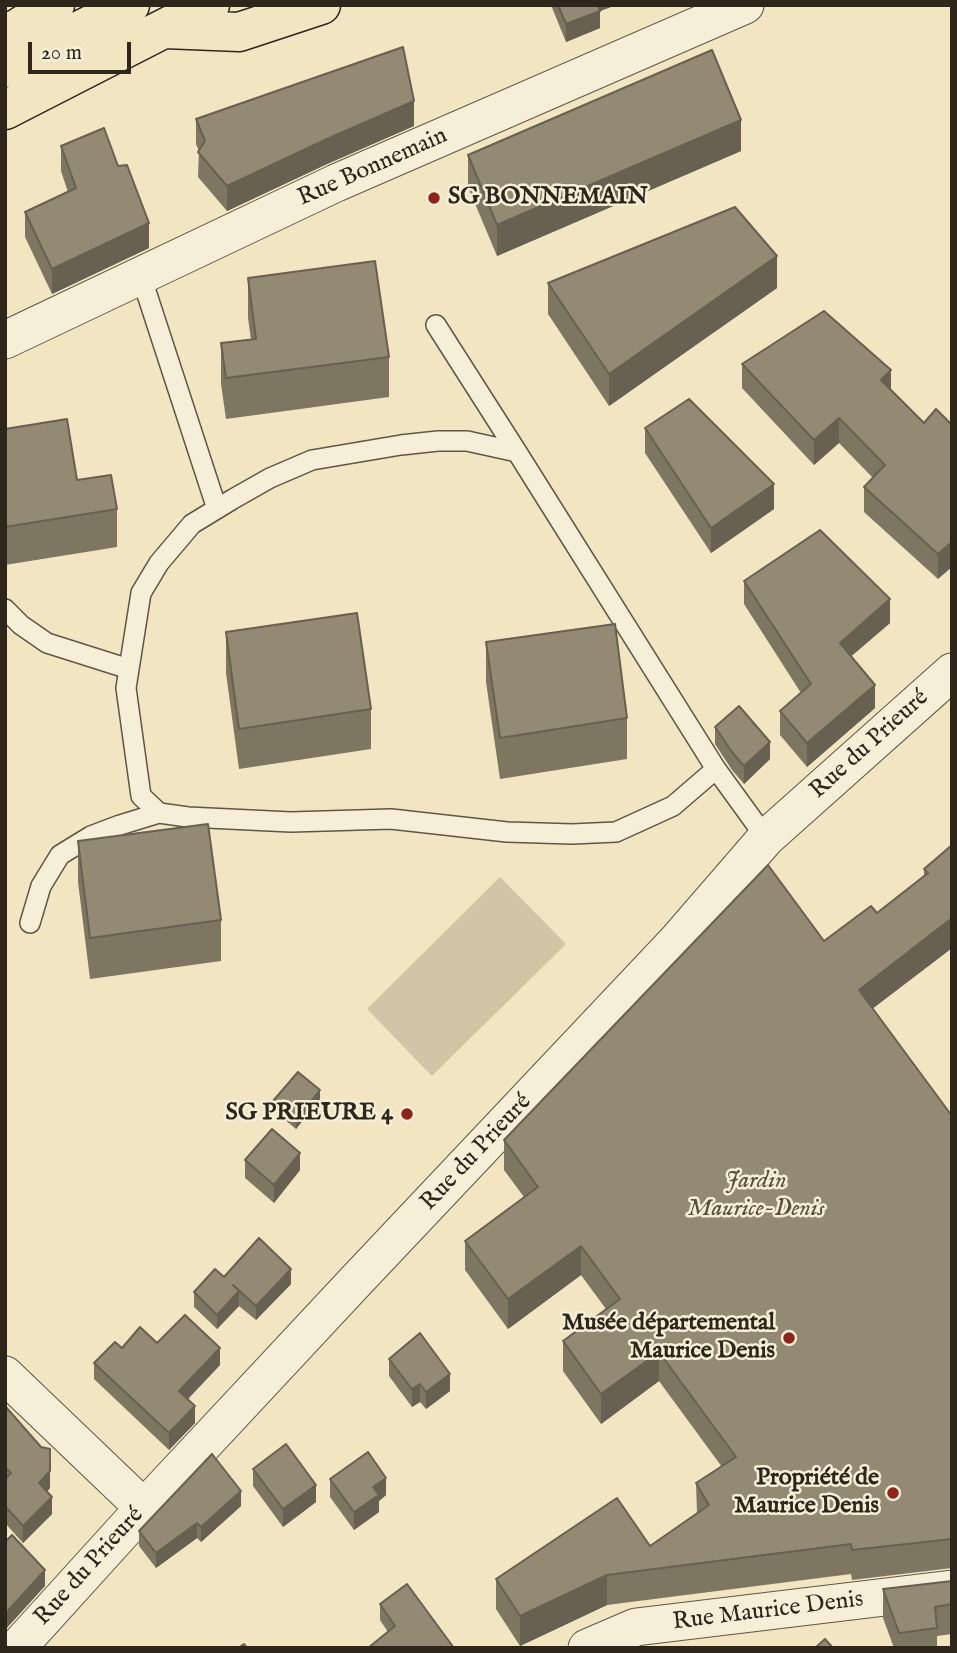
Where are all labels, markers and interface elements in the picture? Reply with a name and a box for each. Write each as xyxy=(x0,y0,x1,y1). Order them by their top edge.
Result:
scale bar xyxy=(32,28,135,72)
text: 20 m xyxy=(41,40,82,67)
street label: Rue Bonnemain xyxy=(294,122,452,214)
place label: SG BONNEMAIN xyxy=(448,184,648,212)
marker: SG BONNEMAIN xyxy=(426,190,442,206)
street label: Rue du Prieuré xyxy=(805,684,935,806)
street label: Rue du Prieuré xyxy=(415,1088,539,1218)
place label: SG PRIEURE 4 xyxy=(226,1100,393,1128)
marker: SG PRIEURE 4 xyxy=(399,1106,415,1122)
park label: Jardin Maurice-Denis xyxy=(688,1168,824,1224)
place label: Musée départemental Maurice Denis xyxy=(562,1310,775,1366)
marker: Musée départemental Maurice Denis xyxy=(781,1330,797,1346)
place label: Propriété de Maurice Denis xyxy=(734,1465,879,1521)
marker: Propriété de Maurice Denis xyxy=(885,1485,901,1501)
street label: Rue du Prieuré xyxy=(29,1502,151,1632)
street label: Rue Maurice Denis xyxy=(671,1586,865,1638)

